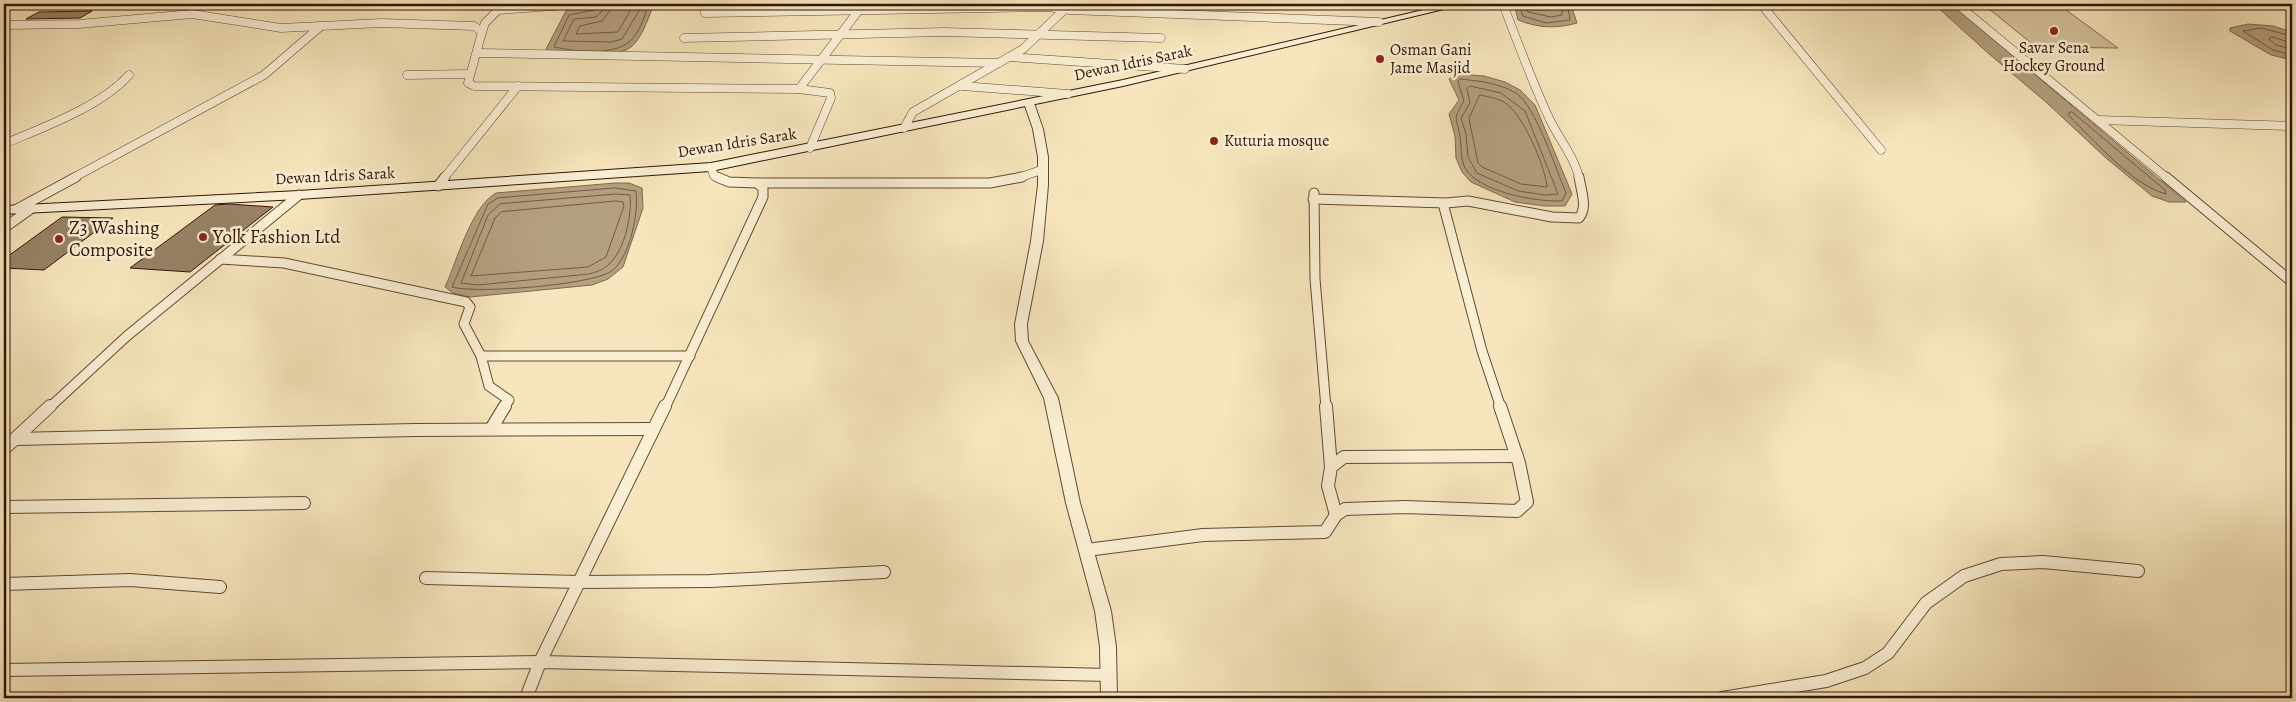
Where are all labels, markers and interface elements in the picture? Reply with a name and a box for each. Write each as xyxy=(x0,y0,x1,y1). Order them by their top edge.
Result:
marker: Savar Sena Hockey Ground xyxy=(2048,25,2060,37)
place label: Savar Sena Hockey Ground xyxy=(2003,37,2105,77)
place label: Osman Gani Jame Masjid xyxy=(1390,39,1471,79)
street label: Dewan Idris Sarak xyxy=(1072,40,1194,86)
marker: Osman Gani Jame Masjid xyxy=(1374,53,1386,65)
street label: Dewan Idris Sarak xyxy=(676,123,798,163)
place label: Kuturia mosque xyxy=(1224,130,1329,152)
marker: Kuturia mosque xyxy=(1208,135,1220,147)
street label: Dewan Idris Sarak xyxy=(274,162,396,190)
place label: Z3 Washing Composite xyxy=(69,215,160,263)
place label: Yolk Fashion Ltd xyxy=(212,224,341,250)
marker: Yolk Fashion Ltd xyxy=(197,231,209,243)
marker: Z3 Washing Composite xyxy=(53,233,65,245)

